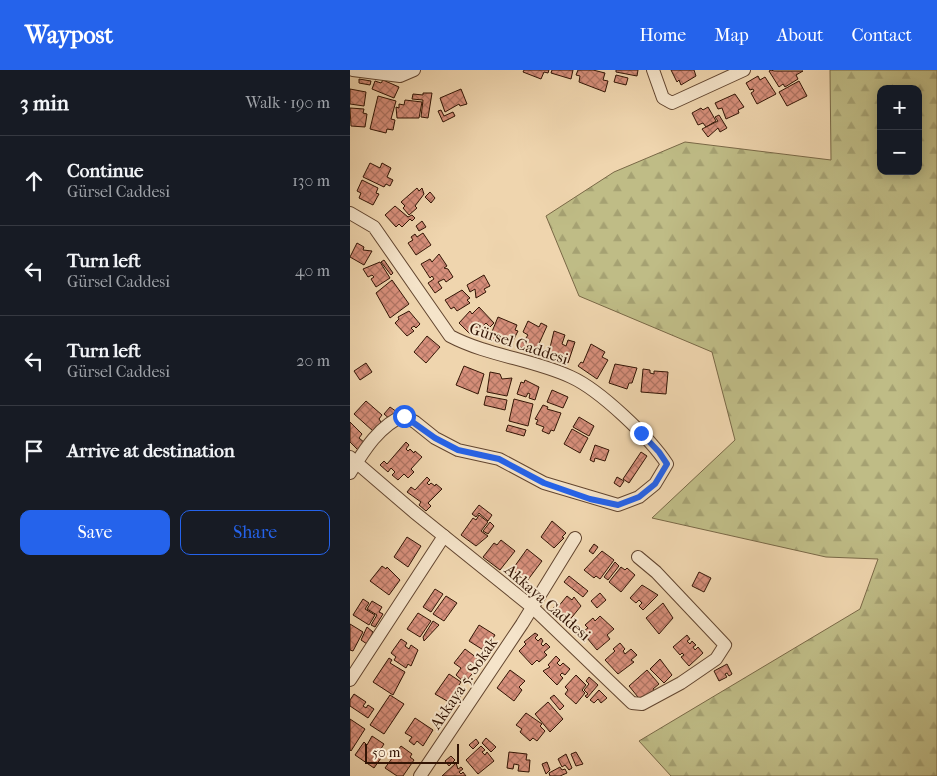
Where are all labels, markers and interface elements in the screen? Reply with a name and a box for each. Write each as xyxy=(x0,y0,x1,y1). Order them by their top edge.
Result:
text: Waypost xyxy=(25,21,113,49)
text: Home xyxy=(639,25,686,46)
text: Map xyxy=(714,25,749,46)
text: About xyxy=(777,25,823,46)
text: Contact xyxy=(851,25,912,46)
map controls xyxy=(877,85,922,175)
button: + xyxy=(877,85,922,130)
text: 3 min xyxy=(20,91,69,115)
text: Walk · 190 m xyxy=(246,93,330,112)
button: − xyxy=(877,130,922,175)
text: Continue xyxy=(67,160,143,182)
icon: ahead xyxy=(20,167,48,195)
text: 130 m xyxy=(292,171,330,190)
text: Gürsel Caddesi xyxy=(67,182,170,201)
text: Turn left xyxy=(67,250,141,272)
icon: left xyxy=(20,257,48,285)
text: 40 m xyxy=(295,261,330,280)
text: Gürsel Caddesi xyxy=(67,272,170,291)
street label: Gürsel Caddesi xyxy=(467,319,571,368)
text: Turn left xyxy=(67,340,141,362)
icon: left xyxy=(20,347,48,375)
text: 20 m xyxy=(296,351,330,370)
text: Gürsel Caddesi xyxy=(67,362,170,381)
route start xyxy=(393,405,416,428)
route end xyxy=(630,422,653,445)
icon: arrive xyxy=(20,437,48,465)
text: Arrive at destination xyxy=(67,440,235,462)
button: Save xyxy=(20,510,170,555)
button: Share xyxy=(180,510,330,555)
street label: Akkaya Caddesi xyxy=(500,559,595,645)
street label: Akkaya 5. Sokak xyxy=(425,633,502,734)
scale bar xyxy=(365,741,459,764)
text: 50 m xyxy=(372,744,400,761)

